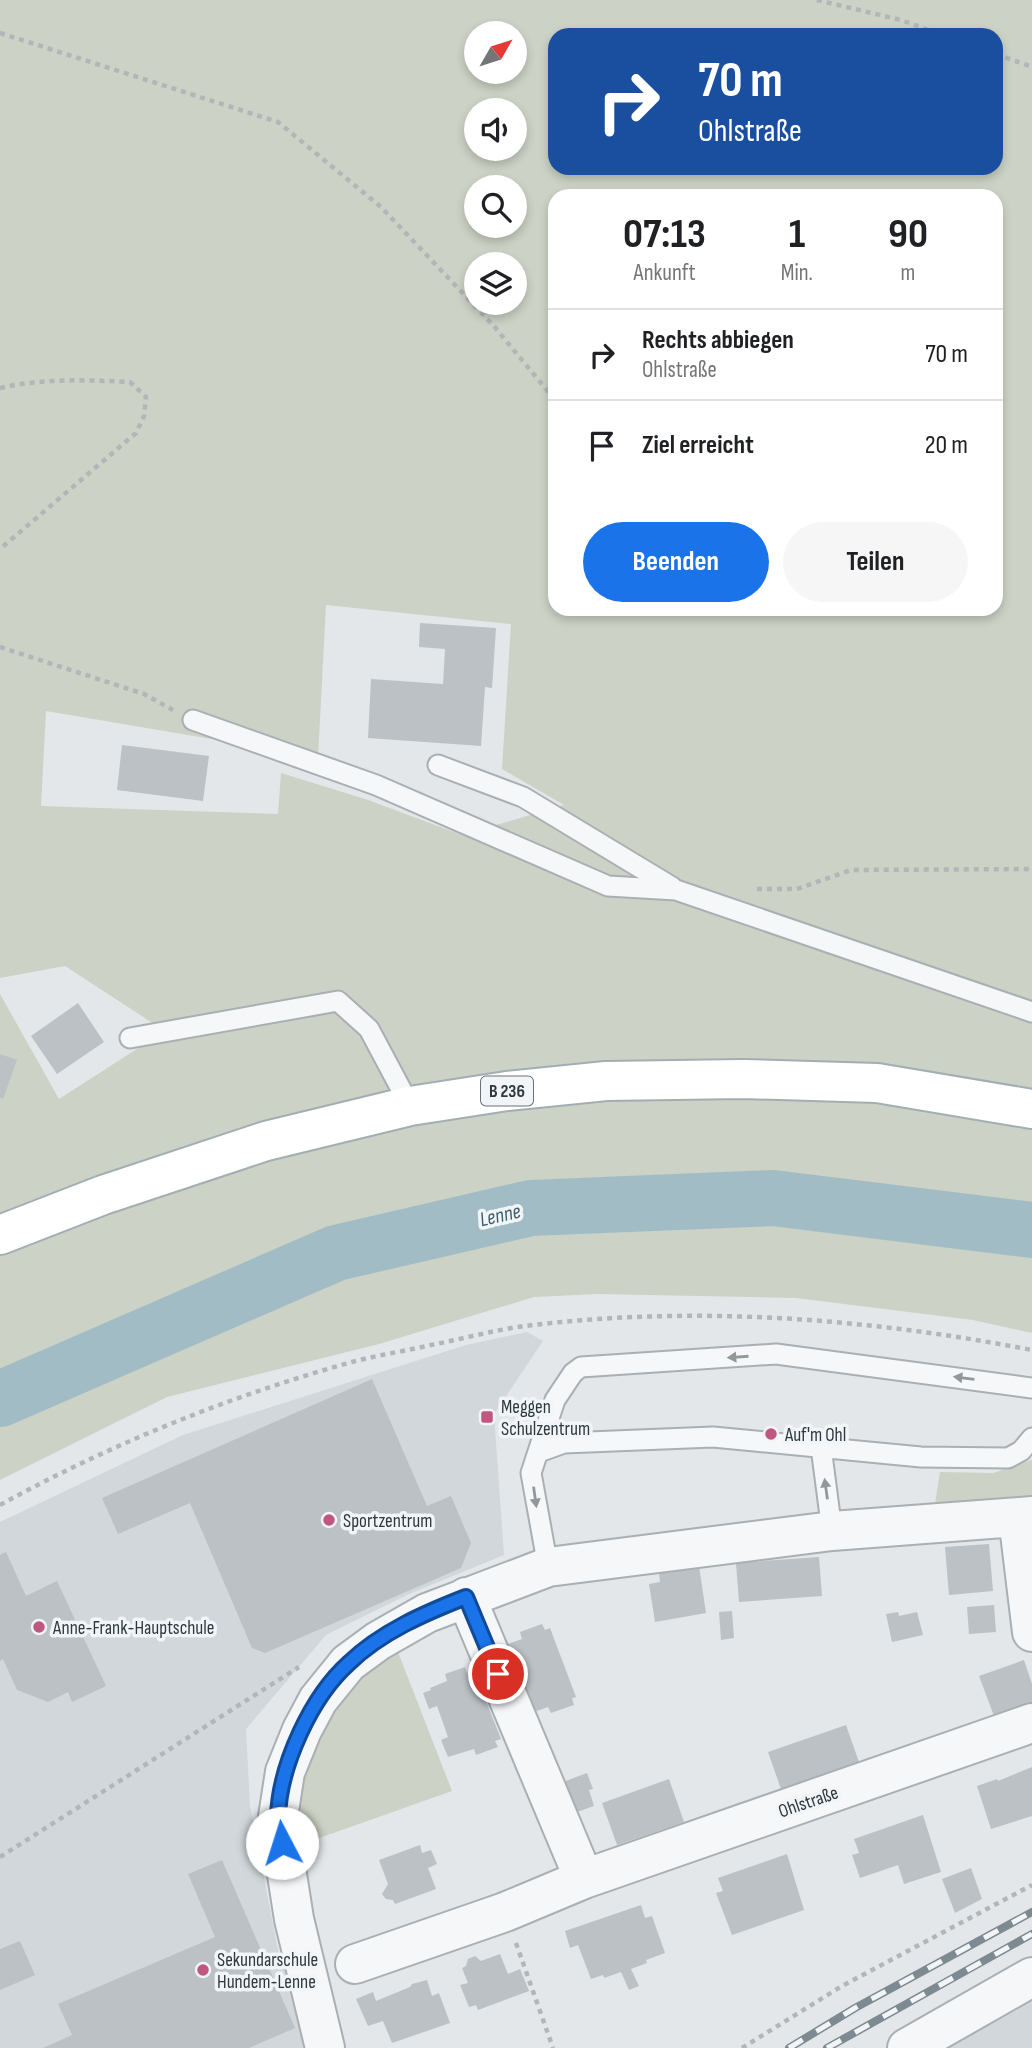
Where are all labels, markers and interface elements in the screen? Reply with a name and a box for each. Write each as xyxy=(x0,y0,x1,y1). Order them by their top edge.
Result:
north arrow xyxy=(464,21,527,84)
map controls xyxy=(464,21,527,315)
text: 70 m xyxy=(698,52,783,111)
icon: right xyxy=(583,56,674,147)
button: sound xyxy=(464,98,527,161)
text: Ohlstraße xyxy=(698,112,802,151)
button: search xyxy=(464,175,527,238)
text: 07:13 xyxy=(623,209,706,260)
text: 1 xyxy=(789,209,805,260)
text: 90 xyxy=(888,209,928,260)
button: layers xyxy=(464,252,527,315)
text: Ankunft xyxy=(633,259,695,287)
text: Min. xyxy=(781,259,813,287)
text: m xyxy=(901,259,915,287)
text: Rechts abbiegen xyxy=(642,325,794,356)
icon: right xyxy=(583,336,621,374)
text: 70 m xyxy=(925,339,968,370)
text: Ohlstraße xyxy=(642,356,717,384)
icon: arrive xyxy=(583,427,621,465)
text: Ziel erreicht xyxy=(642,430,754,461)
text: 20 m xyxy=(925,430,968,461)
button: Beenden xyxy=(583,522,769,602)
button: Teilen xyxy=(783,522,968,602)
road number: B 236 xyxy=(481,1076,533,1106)
water label: Lenne xyxy=(477,1199,523,1232)
one-way arrow xyxy=(727,1352,749,1363)
one-way arrow xyxy=(953,1373,975,1384)
place label: Meggen Schulzentrum xyxy=(501,1396,590,1441)
marker: Meggen Schulzentrum xyxy=(479,1409,495,1425)
place label: Auf'm Ohl xyxy=(784,1424,846,1447)
marker: Auf'm Ohl xyxy=(763,1426,779,1442)
one-way arrow xyxy=(821,1478,832,1500)
one-way arrow xyxy=(530,1486,541,1508)
place label: Sportzentrum xyxy=(343,1510,432,1533)
marker: Sportzentrum xyxy=(321,1512,337,1528)
place label: Anne-Frank-Hauptschule xyxy=(52,1617,214,1640)
marker: Anne-Frank-Hauptschule xyxy=(31,1619,47,1635)
pin xyxy=(468,1644,528,1704)
icon: arrive xyxy=(479,1655,517,1693)
street label: Ohlstraße xyxy=(776,1781,841,1823)
position arrow xyxy=(245,1806,319,1880)
place label: Sekundarschule Hundem-Lenne xyxy=(217,1949,318,1994)
marker: Sekundarschule Hundem-Lenne xyxy=(195,1962,211,1978)

